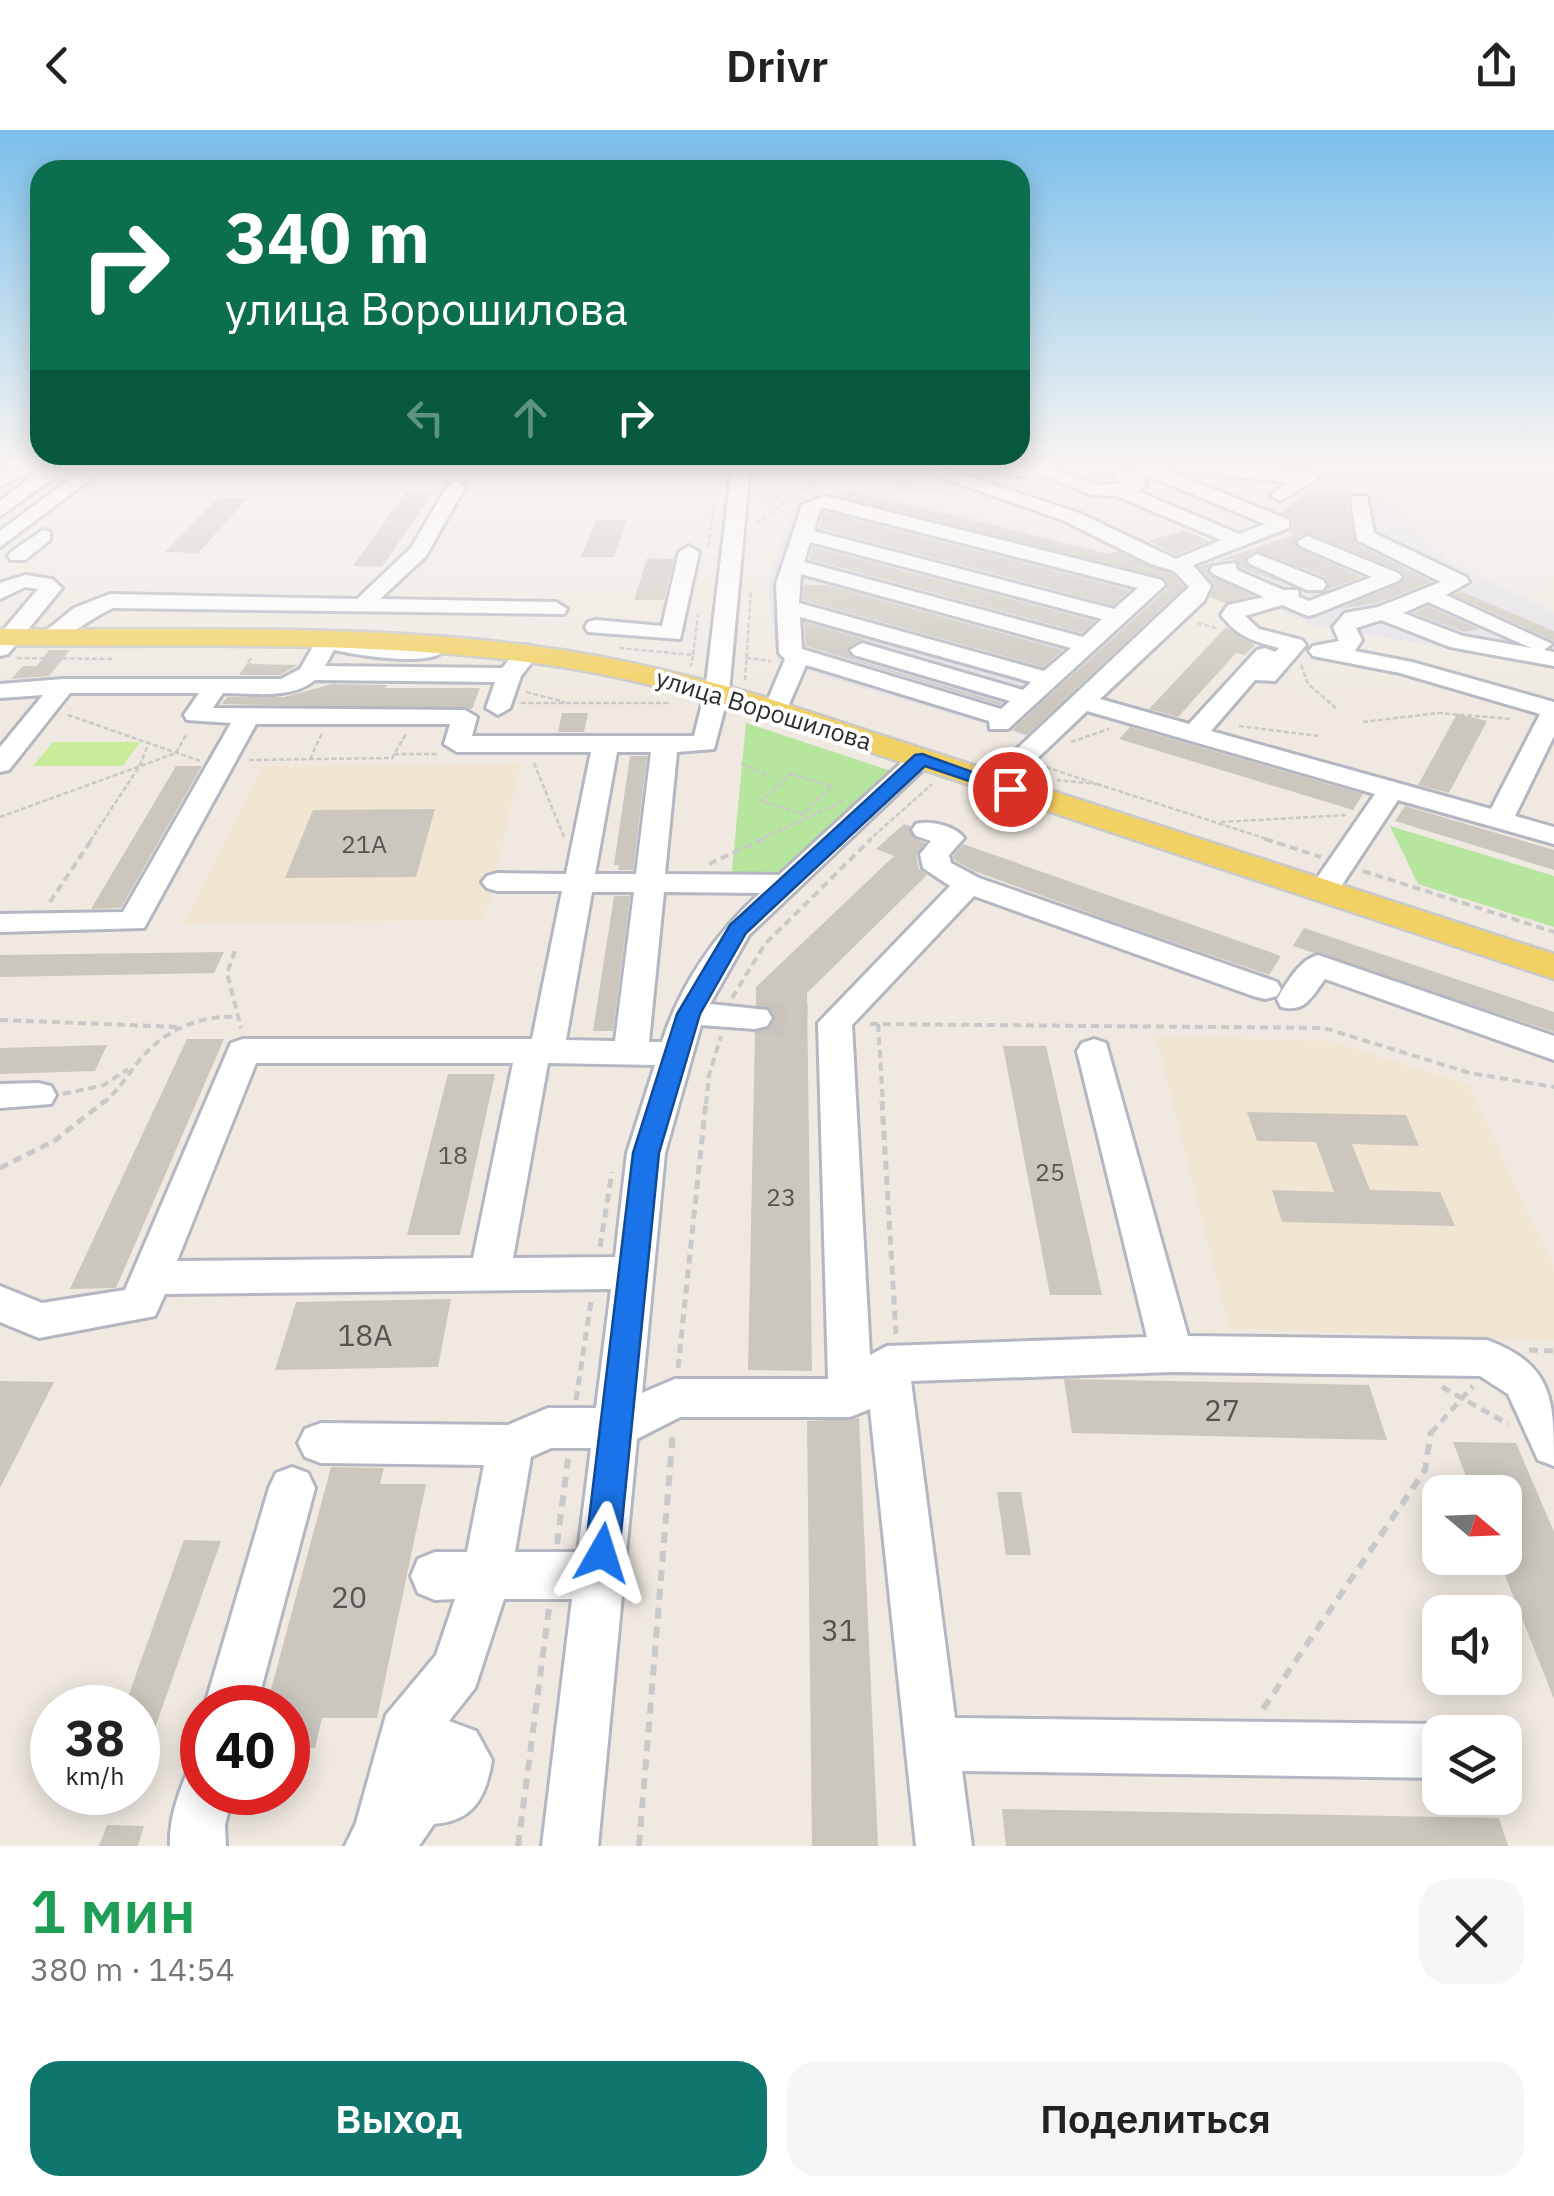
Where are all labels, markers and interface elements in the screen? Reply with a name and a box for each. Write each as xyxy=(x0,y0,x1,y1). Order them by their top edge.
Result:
text: Drivr xyxy=(726,36,828,94)
icon: back xyxy=(30,38,85,93)
icon: share xyxy=(1469,38,1524,93)
text: 340 m xyxy=(225,191,430,282)
icon: right xyxy=(60,200,190,330)
text: улица Ворошилова xyxy=(225,279,628,337)
icon: left xyxy=(398,390,453,445)
icon: ahead xyxy=(503,390,558,445)
icon: right xyxy=(608,390,663,445)
street label: улица Ворошилова xyxy=(652,660,876,758)
pin xyxy=(968,747,1053,832)
icon: arrive xyxy=(983,762,1038,817)
house number: 21А xyxy=(341,827,387,860)
house number: 18 xyxy=(438,1138,468,1171)
house number: 25 xyxy=(1035,1155,1065,1188)
house number: 23 xyxy=(766,1180,796,1213)
house number: 18А xyxy=(337,1315,393,1354)
house number: 27 xyxy=(1204,1390,1240,1429)
north arrow xyxy=(1422,1475,1522,1575)
map controls xyxy=(1422,1475,1522,1815)
position arrow xyxy=(550,1501,654,1605)
house number: 20 xyxy=(331,1577,367,1616)
button: sound xyxy=(1422,1595,1522,1695)
house number: 31 xyxy=(821,1610,857,1649)
speed limit sign: 40 xyxy=(180,1685,310,1815)
text: 38 xyxy=(65,1705,125,1770)
button: layers xyxy=(1422,1715,1522,1815)
text: km/h xyxy=(66,1759,124,1792)
text: 1 мин xyxy=(30,1871,196,1950)
button: close xyxy=(1419,1879,1524,1984)
text: 380 m · 14:54 xyxy=(30,1948,235,1990)
button: Выход xyxy=(30,2061,767,2176)
button: Поделиться xyxy=(787,2061,1524,2176)

